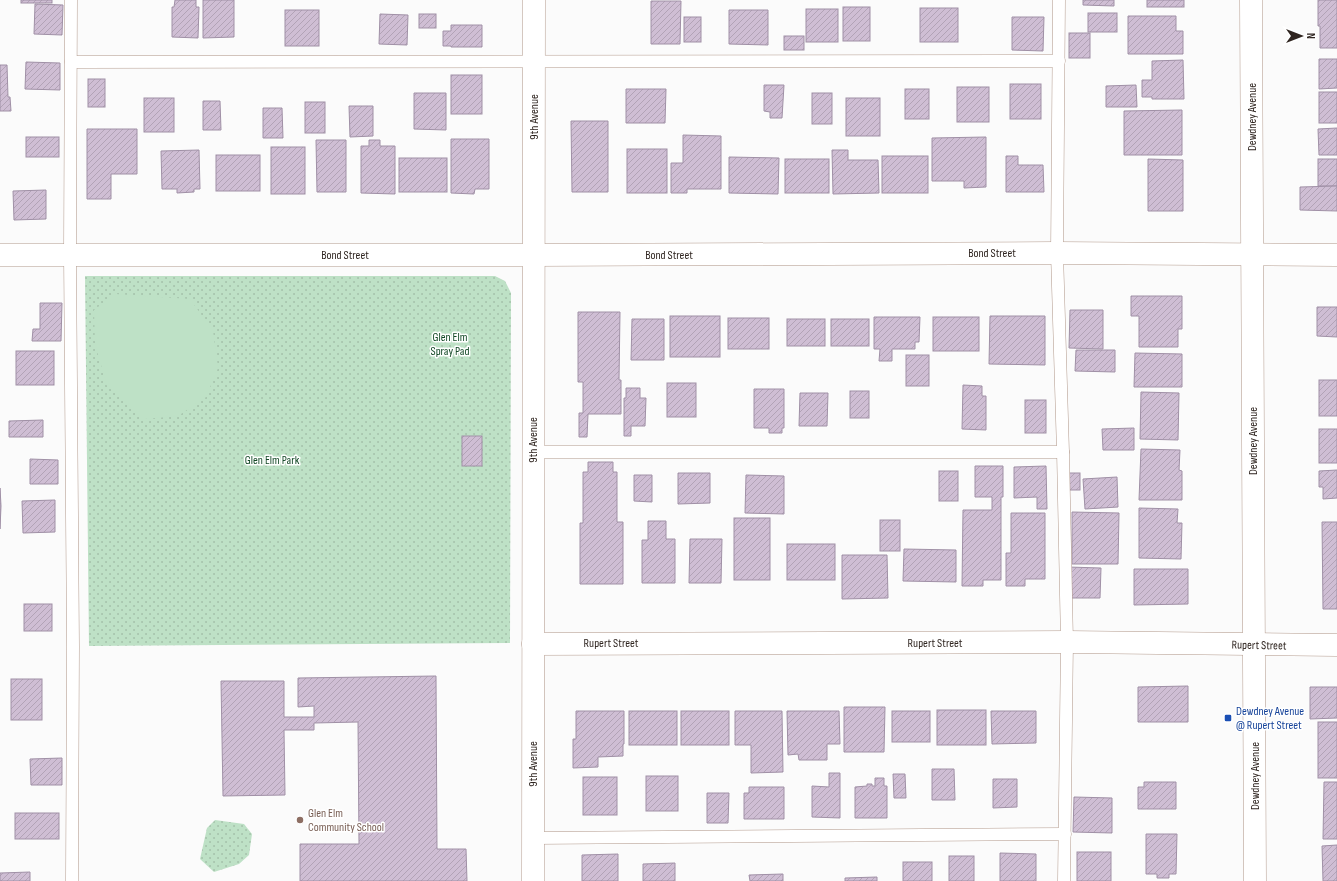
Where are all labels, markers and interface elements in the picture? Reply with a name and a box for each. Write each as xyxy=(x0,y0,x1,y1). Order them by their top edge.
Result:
north arrow xyxy=(1281,16,1321,56)
text: N xyxy=(1304,33,1317,39)
street label: Dewdney Avenue xyxy=(1245,83,1260,151)
street label: 9th Avenue xyxy=(527,94,542,140)
street label: Bond Street xyxy=(968,246,1016,261)
street label: Bond Street xyxy=(321,248,369,263)
street label: Bond Street xyxy=(645,248,693,263)
park label: Glen Elm Spray Pad xyxy=(431,330,469,359)
street label: Dewdney Avenue xyxy=(1246,407,1261,475)
street label: 9th Avenue xyxy=(526,417,541,463)
park label: Glen Elm Park xyxy=(245,453,300,468)
street label: Rupert Street xyxy=(584,636,639,651)
street label: Rupert Street xyxy=(908,636,963,651)
street label: Rupert Street xyxy=(1231,638,1287,653)
place label: Dewdney Avenue @ Rupert Street xyxy=(1236,704,1304,733)
marker: Dewdney Avenue @ Rupert Street xyxy=(1223,713,1233,723)
street label: 9th Avenue xyxy=(526,741,541,787)
street label: Dewdney Avenue xyxy=(1248,742,1263,810)
place label: Glen Elm Community School xyxy=(308,806,384,835)
marker: Glen Elm Community School xyxy=(295,815,305,825)

